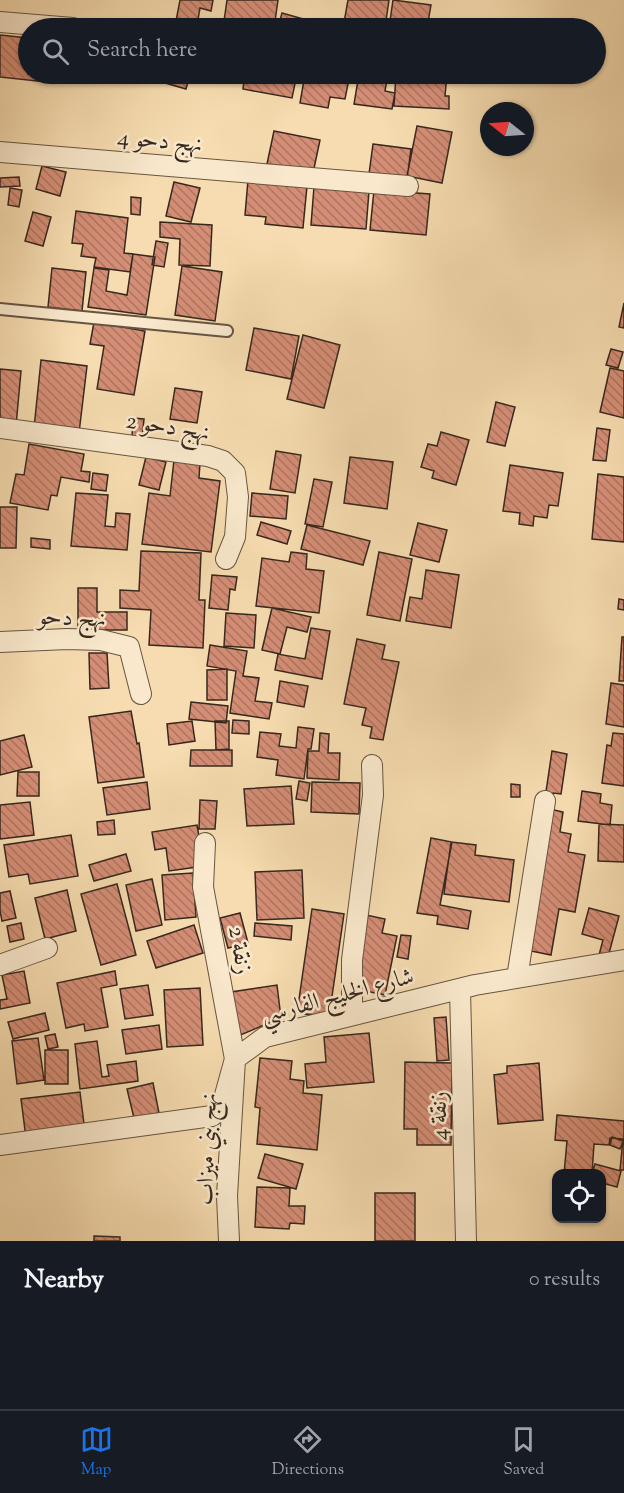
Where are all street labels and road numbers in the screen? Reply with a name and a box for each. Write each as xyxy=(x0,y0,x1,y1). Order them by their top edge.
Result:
street label: نهج دحو 4 xyxy=(116,121,204,165)
street label: نهج دحو 2 xyxy=(123,405,212,453)
street label: نهج دحو xyxy=(35,601,107,639)
street label: زنقة 2 xyxy=(218,923,260,977)
street label: شارع الخليج الفارسي xyxy=(257,960,419,1037)
street label: زنقة 4 xyxy=(423,1091,457,1141)
street label: نهج بني ميزاب xyxy=(189,1092,230,1206)

